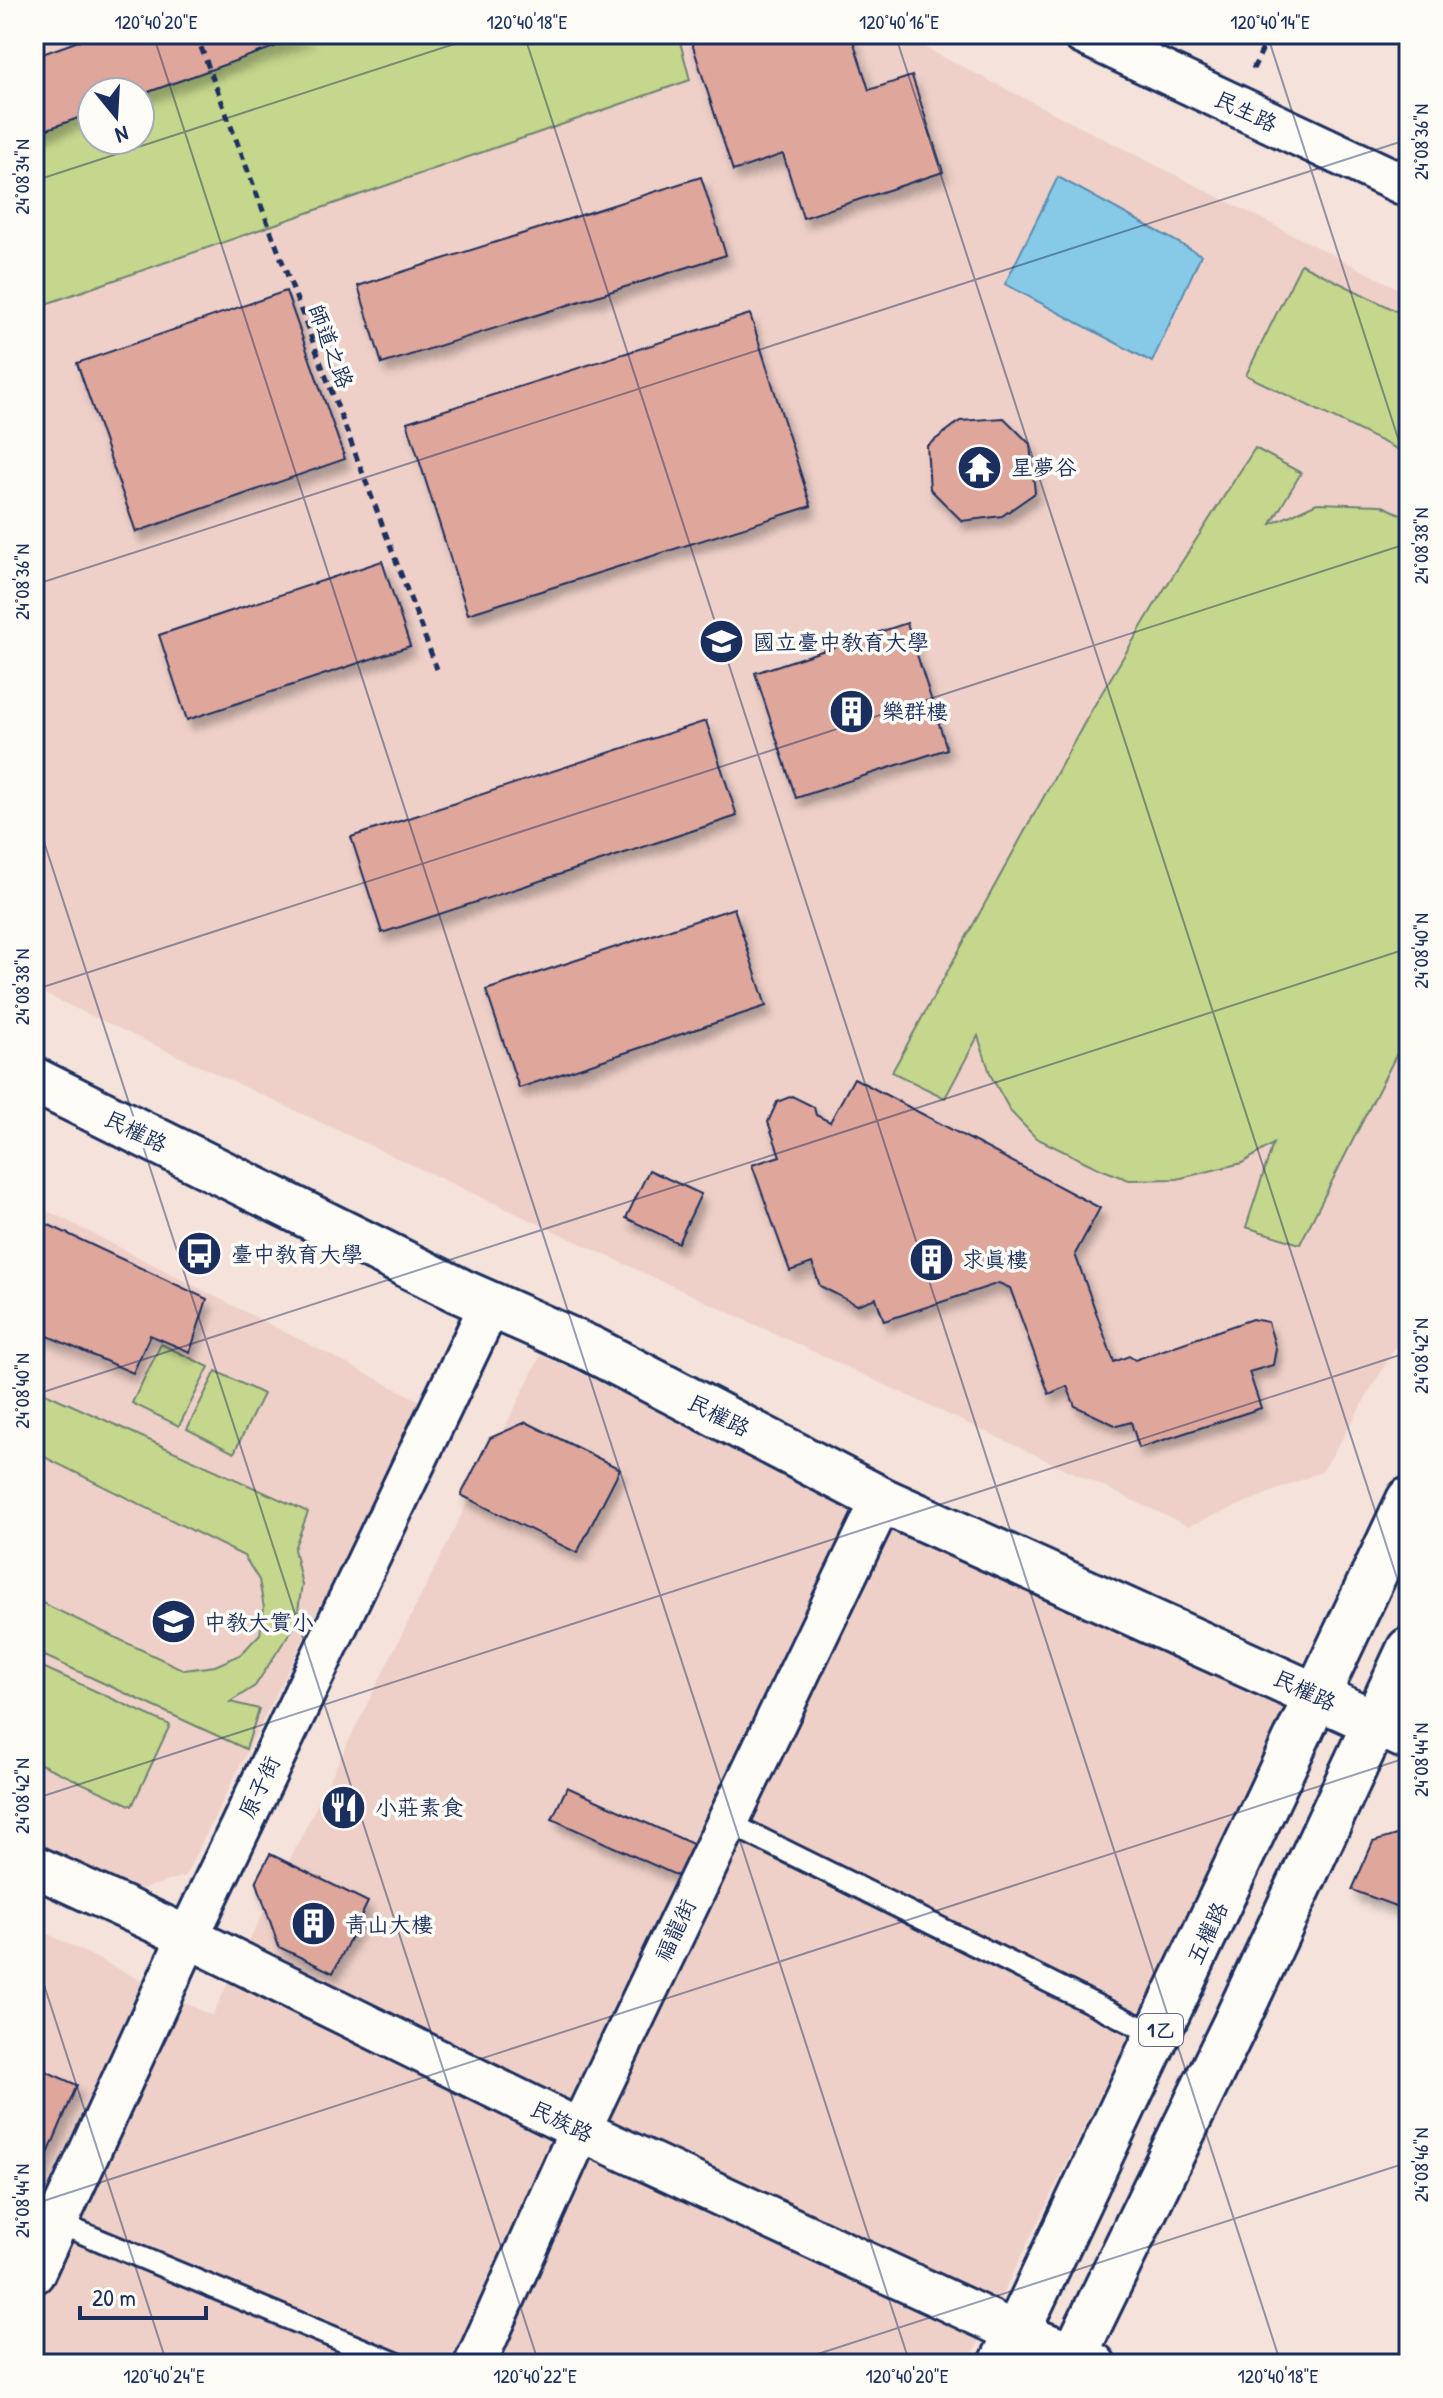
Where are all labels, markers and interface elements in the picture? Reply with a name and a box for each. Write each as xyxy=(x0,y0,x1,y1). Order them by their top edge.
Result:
text: 120°40'20"E xyxy=(114,8,198,35)
text: 120°40'18"E xyxy=(487,8,568,35)
text: 120°40'16"E xyxy=(859,8,939,35)
text: 120°40'14"E xyxy=(1230,8,1310,35)
north arrow xyxy=(76,76,156,156)
street label: 民生路 xyxy=(1210,83,1282,139)
text: 24°08'36"N xyxy=(1407,104,1434,180)
text: N xyxy=(112,119,132,151)
text: 24°08'34"N xyxy=(8,139,35,215)
street label: 師道之路 xyxy=(301,300,361,392)
temple icon: 星夢谷 xyxy=(956,443,1004,491)
place label: 星夢谷 xyxy=(1011,452,1077,482)
text: 24°08'38"N xyxy=(1407,508,1434,584)
text: 24°08'36"N xyxy=(8,544,35,620)
school or university icon: 國立臺中教育大學 xyxy=(698,618,746,666)
place label: 國立臺中教育大學 xyxy=(753,627,929,657)
building icon: 樂群樓 xyxy=(827,687,875,735)
place label: 樂群樓 xyxy=(882,696,948,726)
text: 24°08'40"N xyxy=(1407,913,1434,989)
text: 24°08'38"N xyxy=(8,949,35,1025)
street label: 民權路 xyxy=(100,1103,172,1159)
bus stop icon: 臺中教育大學 xyxy=(176,1230,224,1278)
building icon: 求真樓 xyxy=(907,1235,955,1283)
place label: 臺中教育大學 xyxy=(231,1239,363,1269)
place label: 求真樓 xyxy=(962,1244,1028,1274)
text: 24°08'42"N xyxy=(1407,1318,1434,1394)
text: 24°08'40"N xyxy=(8,1353,35,1429)
street label: 民權路 xyxy=(683,1387,755,1443)
school or university icon: 中教大實小 xyxy=(149,1598,197,1646)
place label: 中教大實小 xyxy=(204,1607,314,1637)
street label: 民權路 xyxy=(1269,1662,1341,1718)
text: 24°08'44"N xyxy=(1407,1723,1434,1797)
street label: 原子街 xyxy=(231,1751,287,1823)
text: 24°08'42"N xyxy=(8,1758,35,1834)
restaurant icon: 小莊素食 xyxy=(320,1783,368,1831)
place label: 小莊素食 xyxy=(375,1792,463,1822)
street label: 福龍街 xyxy=(647,1894,703,1966)
street label: 五權路 xyxy=(1179,1897,1235,1969)
building icon: 青山大樓 xyxy=(290,1900,338,1948)
place label: 青山大樓 xyxy=(345,1909,433,1939)
road number: 1乙 xyxy=(1139,2014,1183,2046)
street label: 民族路 xyxy=(526,2093,598,2149)
text: 24°08'46"N xyxy=(1407,2128,1434,2202)
text: 24°08'44"N xyxy=(8,2164,35,2238)
scale bar xyxy=(80,2270,206,2320)
text: 20 m xyxy=(92,2281,136,2313)
text: 120°40'24"E xyxy=(123,2362,205,2389)
text: 120°40'22"E xyxy=(493,2362,577,2389)
text: 120°40'20"E xyxy=(865,2362,949,2389)
text: 120°40'18"E xyxy=(1238,2362,1319,2389)

